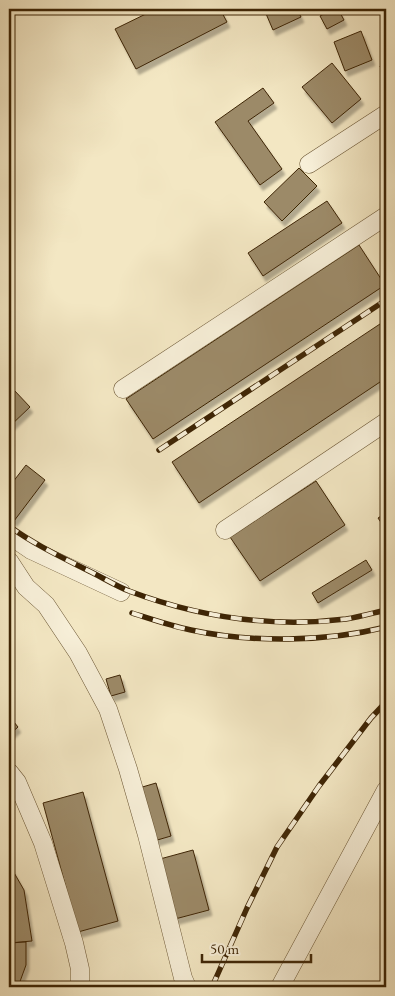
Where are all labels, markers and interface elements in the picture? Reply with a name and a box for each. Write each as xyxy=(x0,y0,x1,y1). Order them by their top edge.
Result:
scale bar xyxy=(202,931,311,963)
text: 50 m xyxy=(210,939,239,958)

